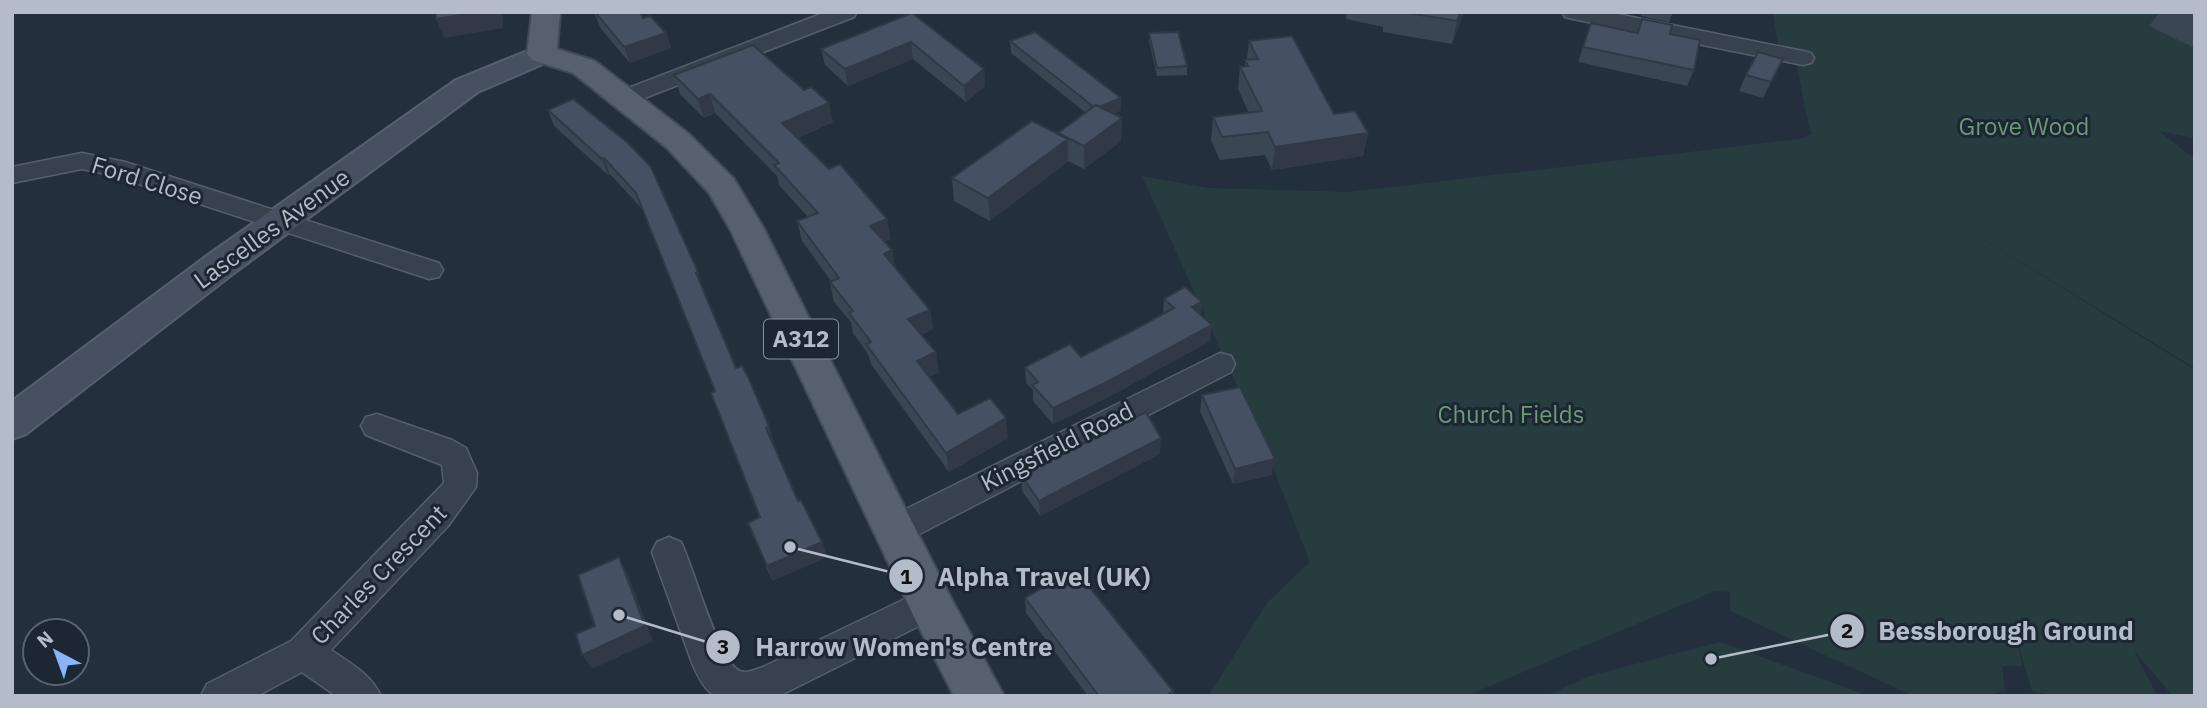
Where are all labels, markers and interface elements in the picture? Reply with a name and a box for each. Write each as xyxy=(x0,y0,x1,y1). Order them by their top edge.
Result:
park label: Grove Wood xyxy=(1959,110,2089,142)
street label: Ford Close xyxy=(88,148,207,212)
street label: Lascelles Avenue xyxy=(187,161,356,296)
road number: A312 xyxy=(764,320,838,358)
street label: Kingsfield Road xyxy=(975,394,1138,498)
park label: Church Fields xyxy=(1438,398,1584,430)
street label: Charles Crescent xyxy=(303,497,453,651)
callout: Alpha Travel (UK) xyxy=(889,553,1165,600)
text: Alpha Travel (UK) xyxy=(938,559,1151,593)
text: 1 xyxy=(900,562,913,590)
callout: Bessborough Ground xyxy=(1829,607,2148,654)
text: Bessborough Ground xyxy=(1878,613,2134,647)
text: 2 xyxy=(1841,616,1853,644)
north arrow xyxy=(21,617,91,687)
callout: Harrow Women's Centre xyxy=(706,623,1066,670)
text: N xyxy=(32,626,58,653)
text: Harrow Women's Centre xyxy=(755,629,1053,663)
text: 3 xyxy=(717,632,729,660)

